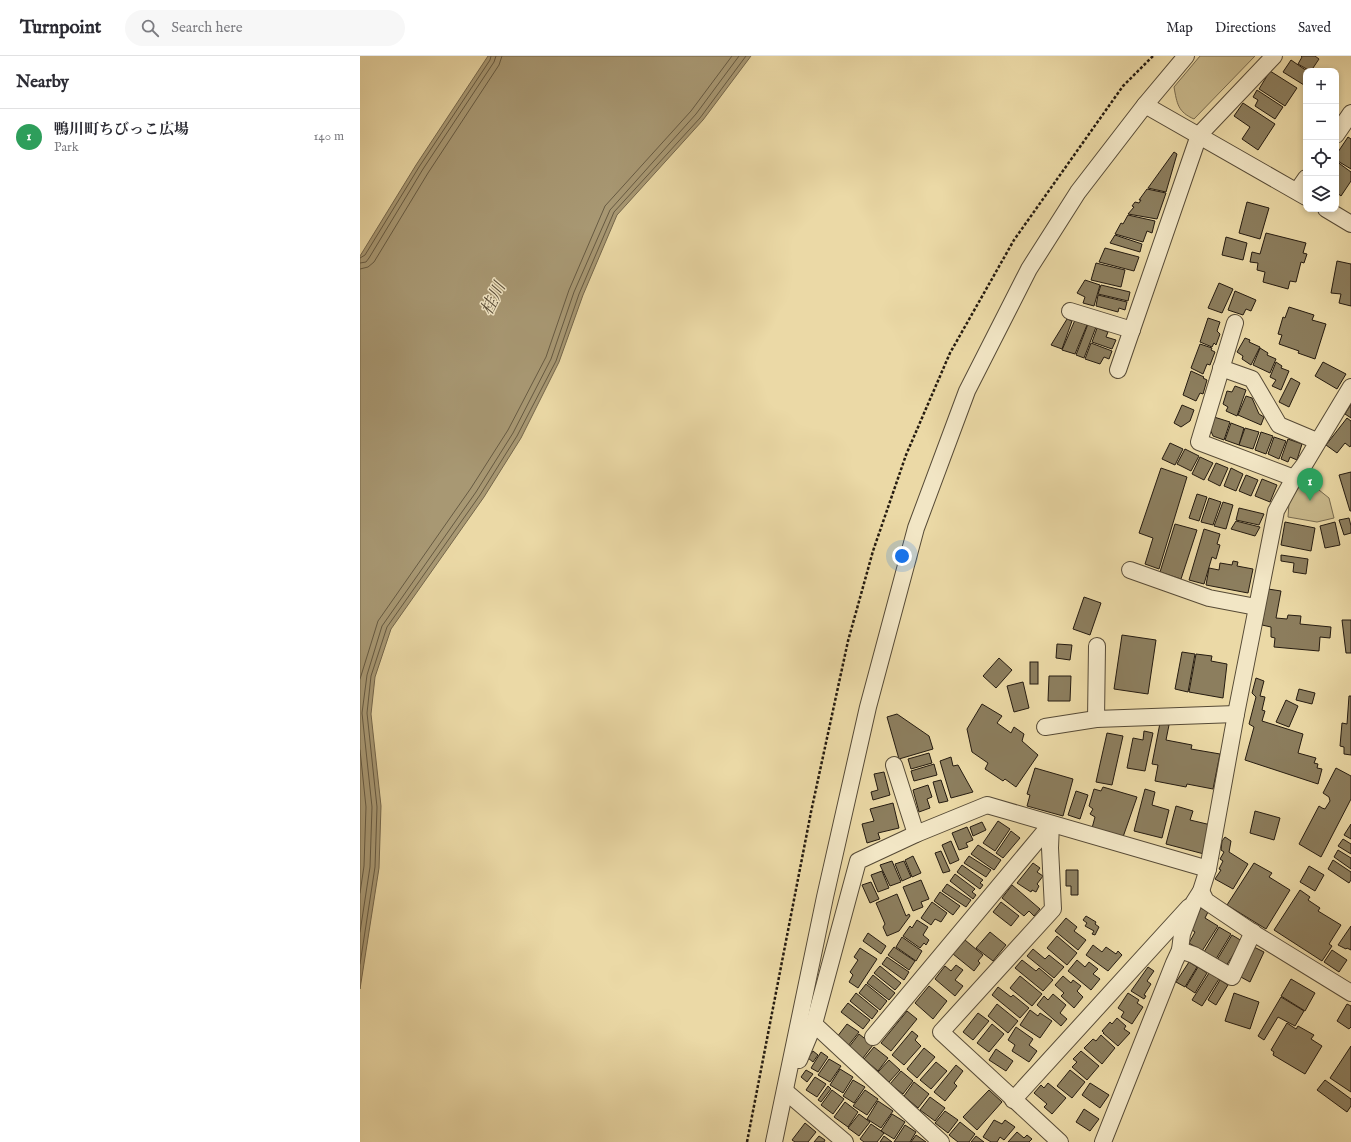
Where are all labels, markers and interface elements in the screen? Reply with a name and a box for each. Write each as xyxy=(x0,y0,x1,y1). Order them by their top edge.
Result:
search box xyxy=(125,10,405,46)
text: Turnpoint xyxy=(20,16,101,40)
icon: search xyxy=(139,17,161,39)
text: Search here xyxy=(171,18,243,37)
text: Map xyxy=(1166,19,1193,37)
text: Directions xyxy=(1215,19,1276,37)
text: Saved xyxy=(1298,19,1331,37)
map controls xyxy=(1303,68,1339,212)
button: + xyxy=(1303,68,1339,104)
text: Nearby xyxy=(16,72,69,93)
button: − xyxy=(1303,104,1339,140)
text: 鴨川町ちびっこ広場 xyxy=(54,120,189,139)
text: 1 xyxy=(27,128,31,145)
text: 140 m xyxy=(314,128,344,145)
text: Park xyxy=(54,139,79,156)
button: locate xyxy=(1303,140,1339,176)
button: layers xyxy=(1303,176,1339,212)
water label: 桂川 xyxy=(477,277,512,319)
pin: 1 xyxy=(1297,468,1323,501)
your location xyxy=(892,546,912,566)

